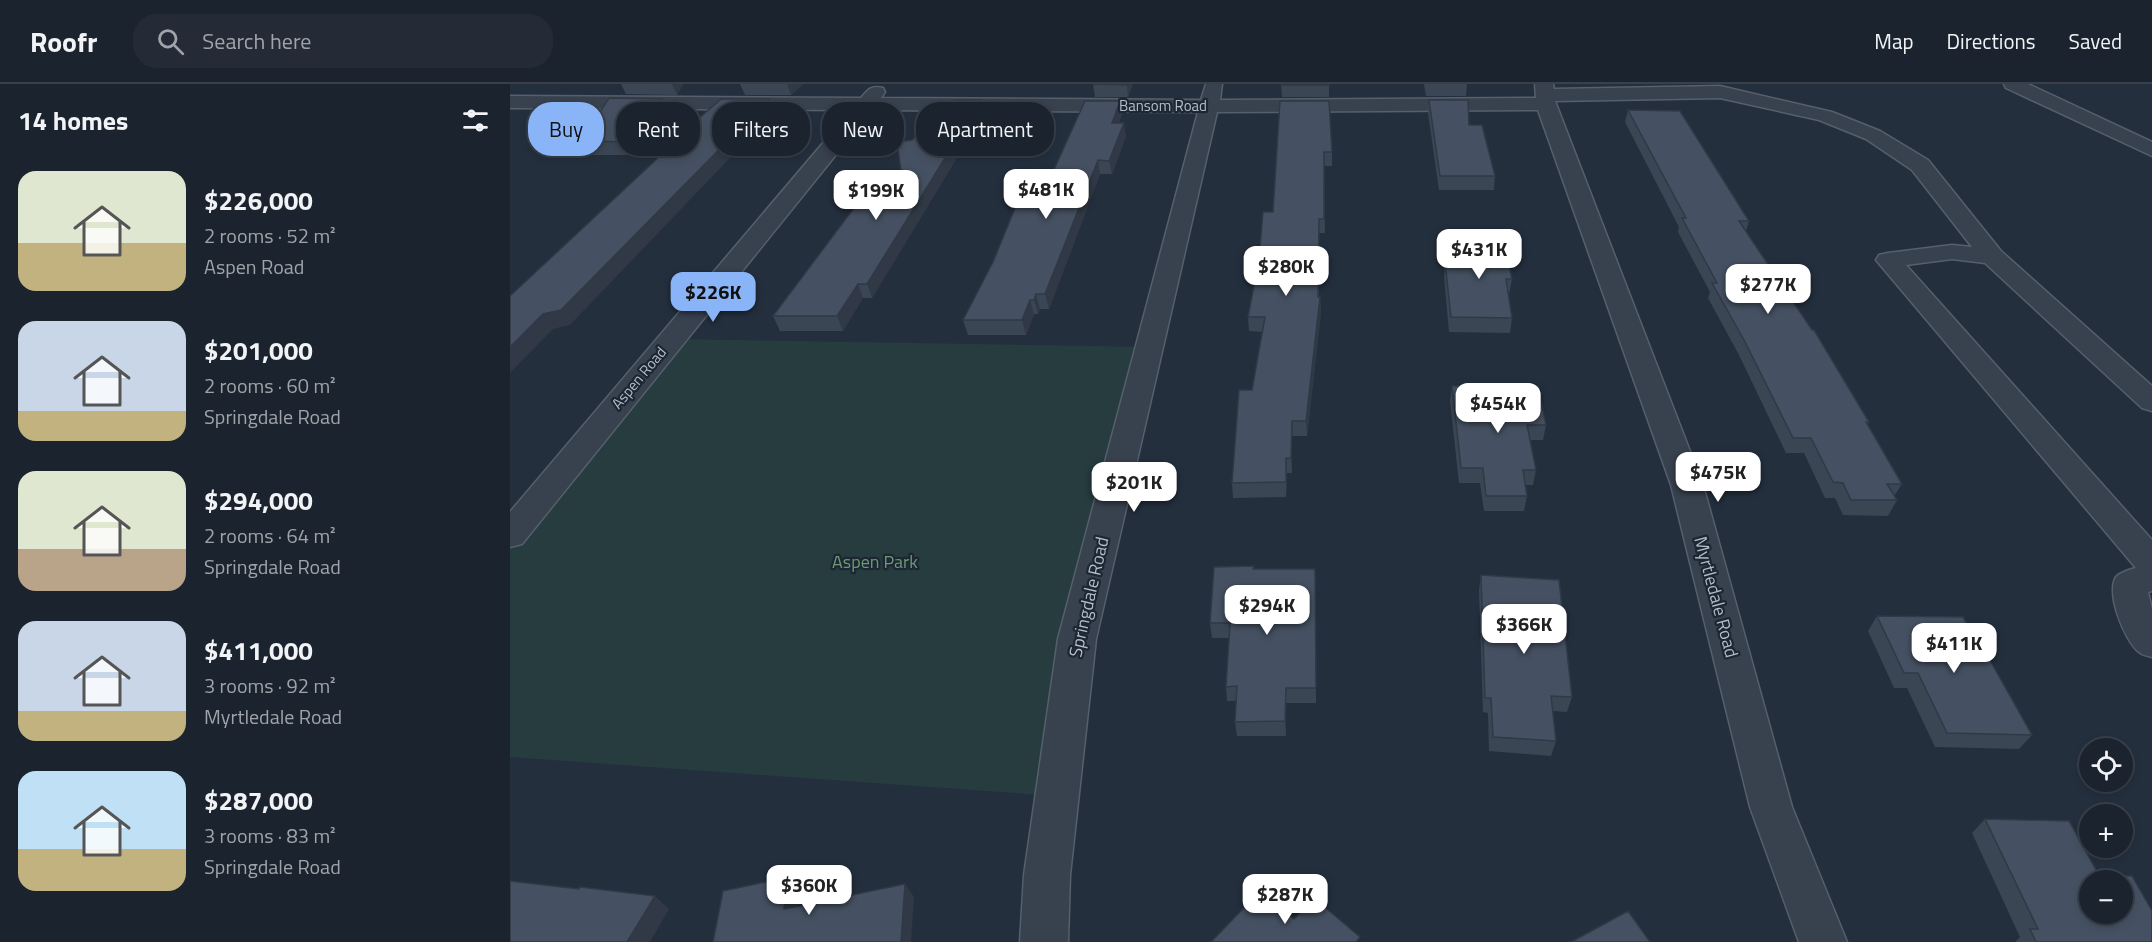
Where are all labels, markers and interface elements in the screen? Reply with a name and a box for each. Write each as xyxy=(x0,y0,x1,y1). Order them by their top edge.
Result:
search box xyxy=(133,14,553,68)
text: Roofr xyxy=(30,20,97,63)
text: Search here xyxy=(202,24,311,58)
icon: search xyxy=(154,25,187,58)
text: Map xyxy=(1874,25,1914,57)
text: Directions xyxy=(1947,25,2036,57)
text: Saved xyxy=(2069,25,2122,57)
street label: Bansom Road xyxy=(1119,94,1207,117)
text: 14 homes xyxy=(18,101,128,140)
chip: Buy xyxy=(528,102,604,156)
chip: Rent xyxy=(616,102,700,156)
chip: Filters xyxy=(712,102,810,156)
chip: New xyxy=(822,102,904,156)
chip: Apartment xyxy=(916,102,1054,156)
icon: filters xyxy=(459,104,492,137)
pin: $481K xyxy=(1004,169,1088,220)
pin: $199K xyxy=(834,170,918,221)
text: $481K xyxy=(1018,173,1074,204)
text: $199K xyxy=(848,174,904,205)
text: $226,000 xyxy=(204,181,313,220)
icon: home xyxy=(66,195,138,267)
text: 2 rooms · 52 m² xyxy=(204,220,336,251)
pin: $431K xyxy=(1437,229,1521,280)
text: $431K xyxy=(1451,233,1507,264)
pin: $280K xyxy=(1244,246,1328,297)
text: $280K xyxy=(1258,250,1314,281)
text: Aspen Road xyxy=(204,251,304,282)
pin: $277K xyxy=(1726,264,1810,315)
text: $277K xyxy=(1740,268,1796,299)
pin: $226K xyxy=(671,272,755,323)
text: $226K xyxy=(685,276,741,307)
text: $201,000 xyxy=(204,331,313,370)
street label: Aspen Road xyxy=(606,341,672,414)
icon: home xyxy=(66,345,138,417)
text: 2 rooms · 60 m² xyxy=(204,370,336,401)
pin: $454K xyxy=(1456,383,1540,434)
text: $454K xyxy=(1470,387,1526,418)
text: Springdale Road xyxy=(204,401,341,432)
pin: $475K xyxy=(1676,452,1760,503)
text: $475K xyxy=(1690,456,1746,487)
pin: $201K xyxy=(1092,462,1176,513)
text: $201K xyxy=(1106,466,1162,497)
text: $294,000 xyxy=(204,481,313,520)
icon: home xyxy=(66,495,138,567)
text: 2 rooms · 64 m² xyxy=(204,520,336,551)
street label: Myrtledale Road xyxy=(1687,533,1746,660)
street label: Springdale Road xyxy=(1062,534,1116,660)
park label: Aspen Park xyxy=(832,548,918,575)
text: Springdale Road xyxy=(204,551,341,582)
pin: $294K xyxy=(1225,585,1309,636)
text: $294K xyxy=(1239,589,1295,620)
pin: $366K xyxy=(1482,604,1566,655)
text: $366K xyxy=(1496,608,1552,639)
pin: $411K xyxy=(1912,623,1996,674)
text: $411K xyxy=(1926,627,1982,658)
text: $411,000 xyxy=(204,631,313,670)
icon: home xyxy=(66,645,138,717)
text: 3 rooms · 92 m² xyxy=(204,670,336,701)
text: Myrtledale Road xyxy=(204,701,342,732)
map controls xyxy=(2079,738,2133,924)
button: locate xyxy=(2079,738,2133,792)
text: $287,000 xyxy=(204,781,313,820)
icon: home xyxy=(66,795,138,867)
button: + xyxy=(2079,804,2133,858)
text: 3 rooms · 83 m² xyxy=(204,820,336,851)
text: Springdale Road xyxy=(204,851,341,882)
pin: $360K xyxy=(767,865,851,916)
text: $360K xyxy=(781,869,837,900)
button: − xyxy=(2079,870,2133,924)
pin: $287K xyxy=(1243,874,1327,925)
text: $287K xyxy=(1257,878,1313,909)

